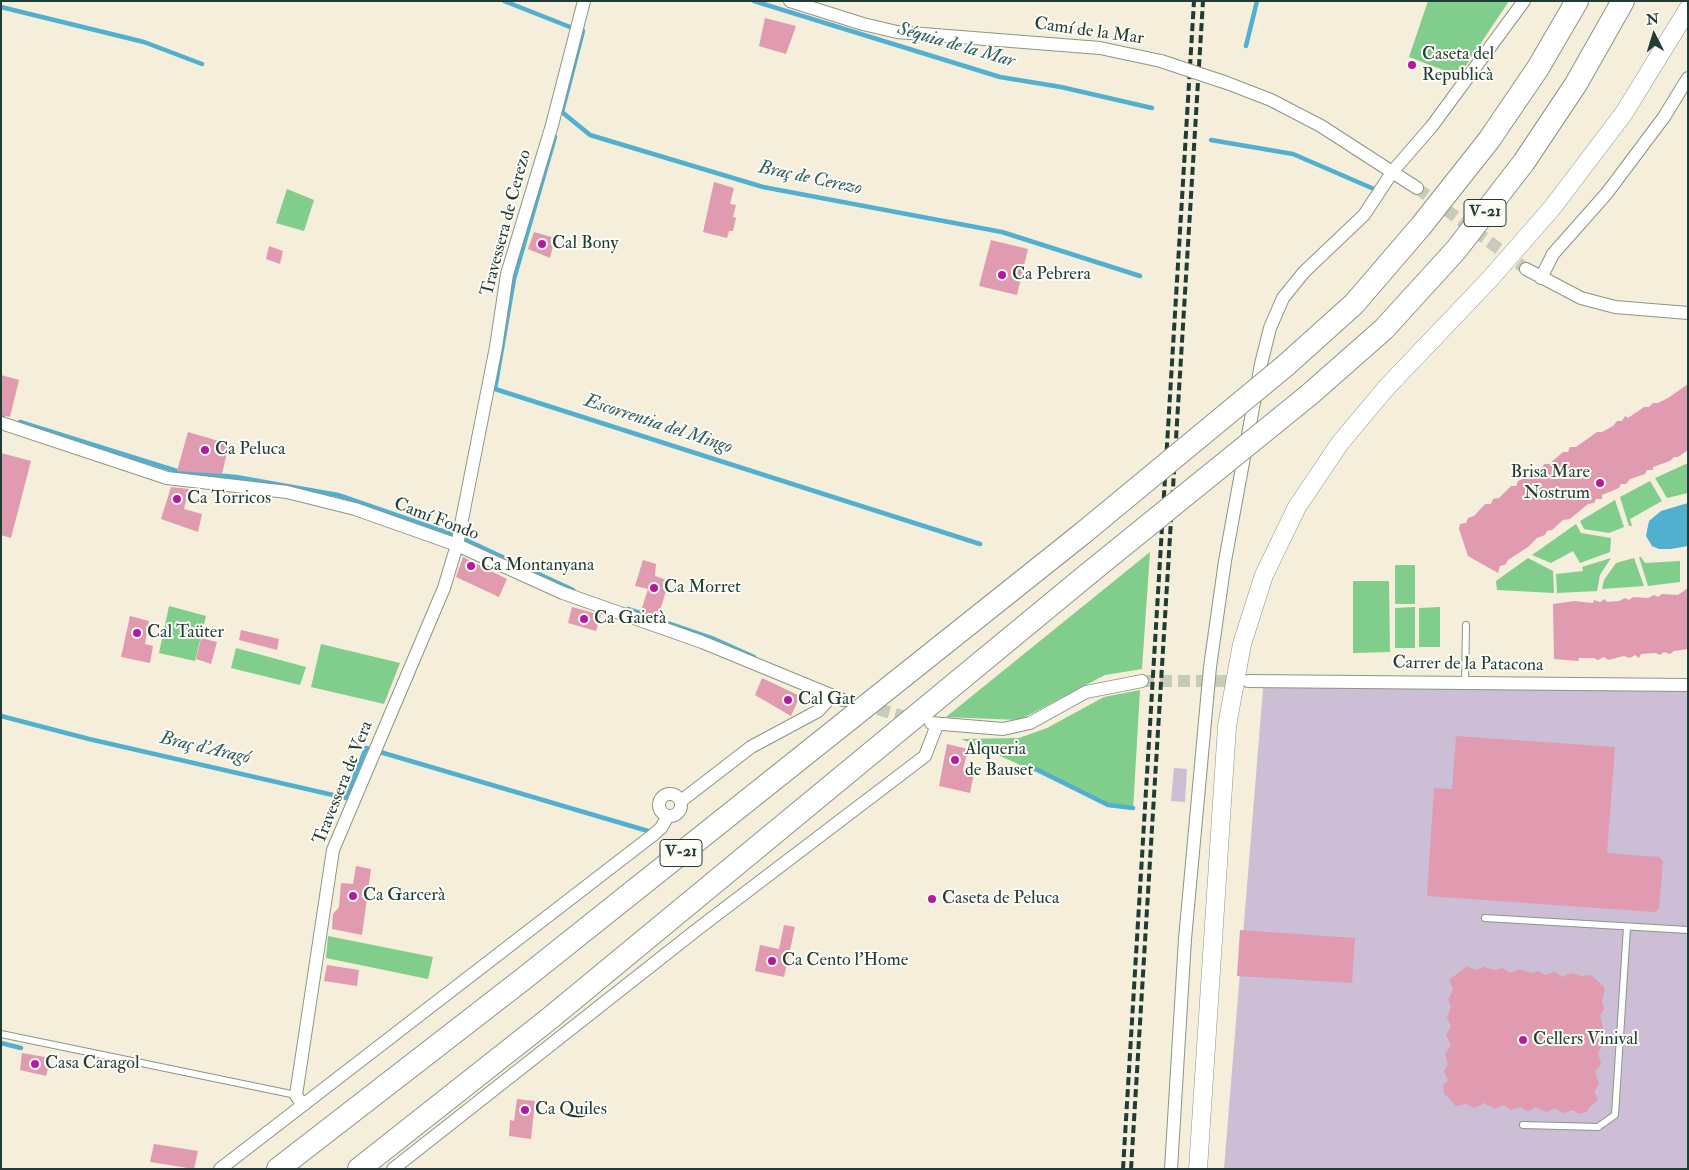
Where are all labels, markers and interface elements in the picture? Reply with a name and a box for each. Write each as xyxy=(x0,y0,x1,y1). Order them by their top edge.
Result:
north arrow xyxy=(1629,10,1679,60)
text: N xyxy=(1646,11,1660,29)
street label: Camí de la Mar xyxy=(1033,14,1145,50)
water label: Séquia de la Mar xyxy=(895,18,1017,74)
place label: Caseta del Republicà xyxy=(1422,44,1494,86)
marker: Caseta del Republicà xyxy=(1406,59,1418,71)
street label: Travessera de Cerezo xyxy=(477,147,537,299)
water label: Braç de Cerezo xyxy=(756,157,864,201)
road number: V-21 xyxy=(1464,200,1506,227)
place label: Cal Bony xyxy=(552,233,618,255)
marker: Cal Bony xyxy=(536,238,548,250)
place label: Ca Pebrera xyxy=(1012,264,1091,286)
marker: Ca Pebrera xyxy=(996,269,1008,281)
water label: Escorrentia del Mingo xyxy=(581,390,735,460)
place label: Ca Peluca xyxy=(215,439,285,461)
marker: Ca Peluca xyxy=(199,444,211,456)
place label: Brisa Mare Nostrum xyxy=(1511,462,1590,504)
marker: Brisa Mare Nostrum xyxy=(1594,477,1606,489)
place label: Ca Torricos xyxy=(187,488,271,510)
marker: Ca Torricos xyxy=(171,493,183,505)
street label: Camí Fondo xyxy=(390,494,482,546)
place label: Ca Montanyana xyxy=(481,555,594,577)
marker: Ca Montanyana xyxy=(465,560,477,572)
place label: Ca Morret xyxy=(664,577,741,599)
marker: Ca Morret xyxy=(648,582,660,594)
place label: Ca Gaietà xyxy=(594,608,666,630)
marker: Ca Gaietà xyxy=(578,613,590,625)
place label: Cal Taüter xyxy=(147,622,224,644)
marker: Cal Taüter xyxy=(131,627,143,639)
street label: Carrer de la Patacona xyxy=(1392,653,1544,677)
place label: Cal Gat xyxy=(798,689,855,711)
marker: Cal Gat xyxy=(782,694,794,706)
street label: Travessera de Vera xyxy=(309,718,379,848)
water label: Braç d'Aragó xyxy=(158,728,252,770)
place label: Alqueria de Bauset xyxy=(965,739,1033,782)
marker: Alqueria de Bauset xyxy=(949,754,961,766)
road number: V-21 xyxy=(660,840,702,866)
place label: Ca Garcerà xyxy=(363,885,445,907)
place label: Caseta de Peluca xyxy=(942,888,1059,910)
marker: Ca Garcerà xyxy=(347,890,359,902)
marker: Caseta de Peluca xyxy=(926,893,938,905)
place label: Ca Cento l'Home xyxy=(782,950,908,972)
marker: Ca Cento l'Home xyxy=(766,955,778,967)
place label: Cellers Vinival xyxy=(1533,1029,1638,1051)
marker: Cellers Vinival xyxy=(1517,1034,1529,1046)
place label: Casa Caragol xyxy=(45,1053,140,1075)
marker: Casa Caragol xyxy=(29,1058,41,1070)
place label: Ca Quiles xyxy=(535,1099,607,1121)
marker: Ca Quiles xyxy=(519,1104,531,1116)

